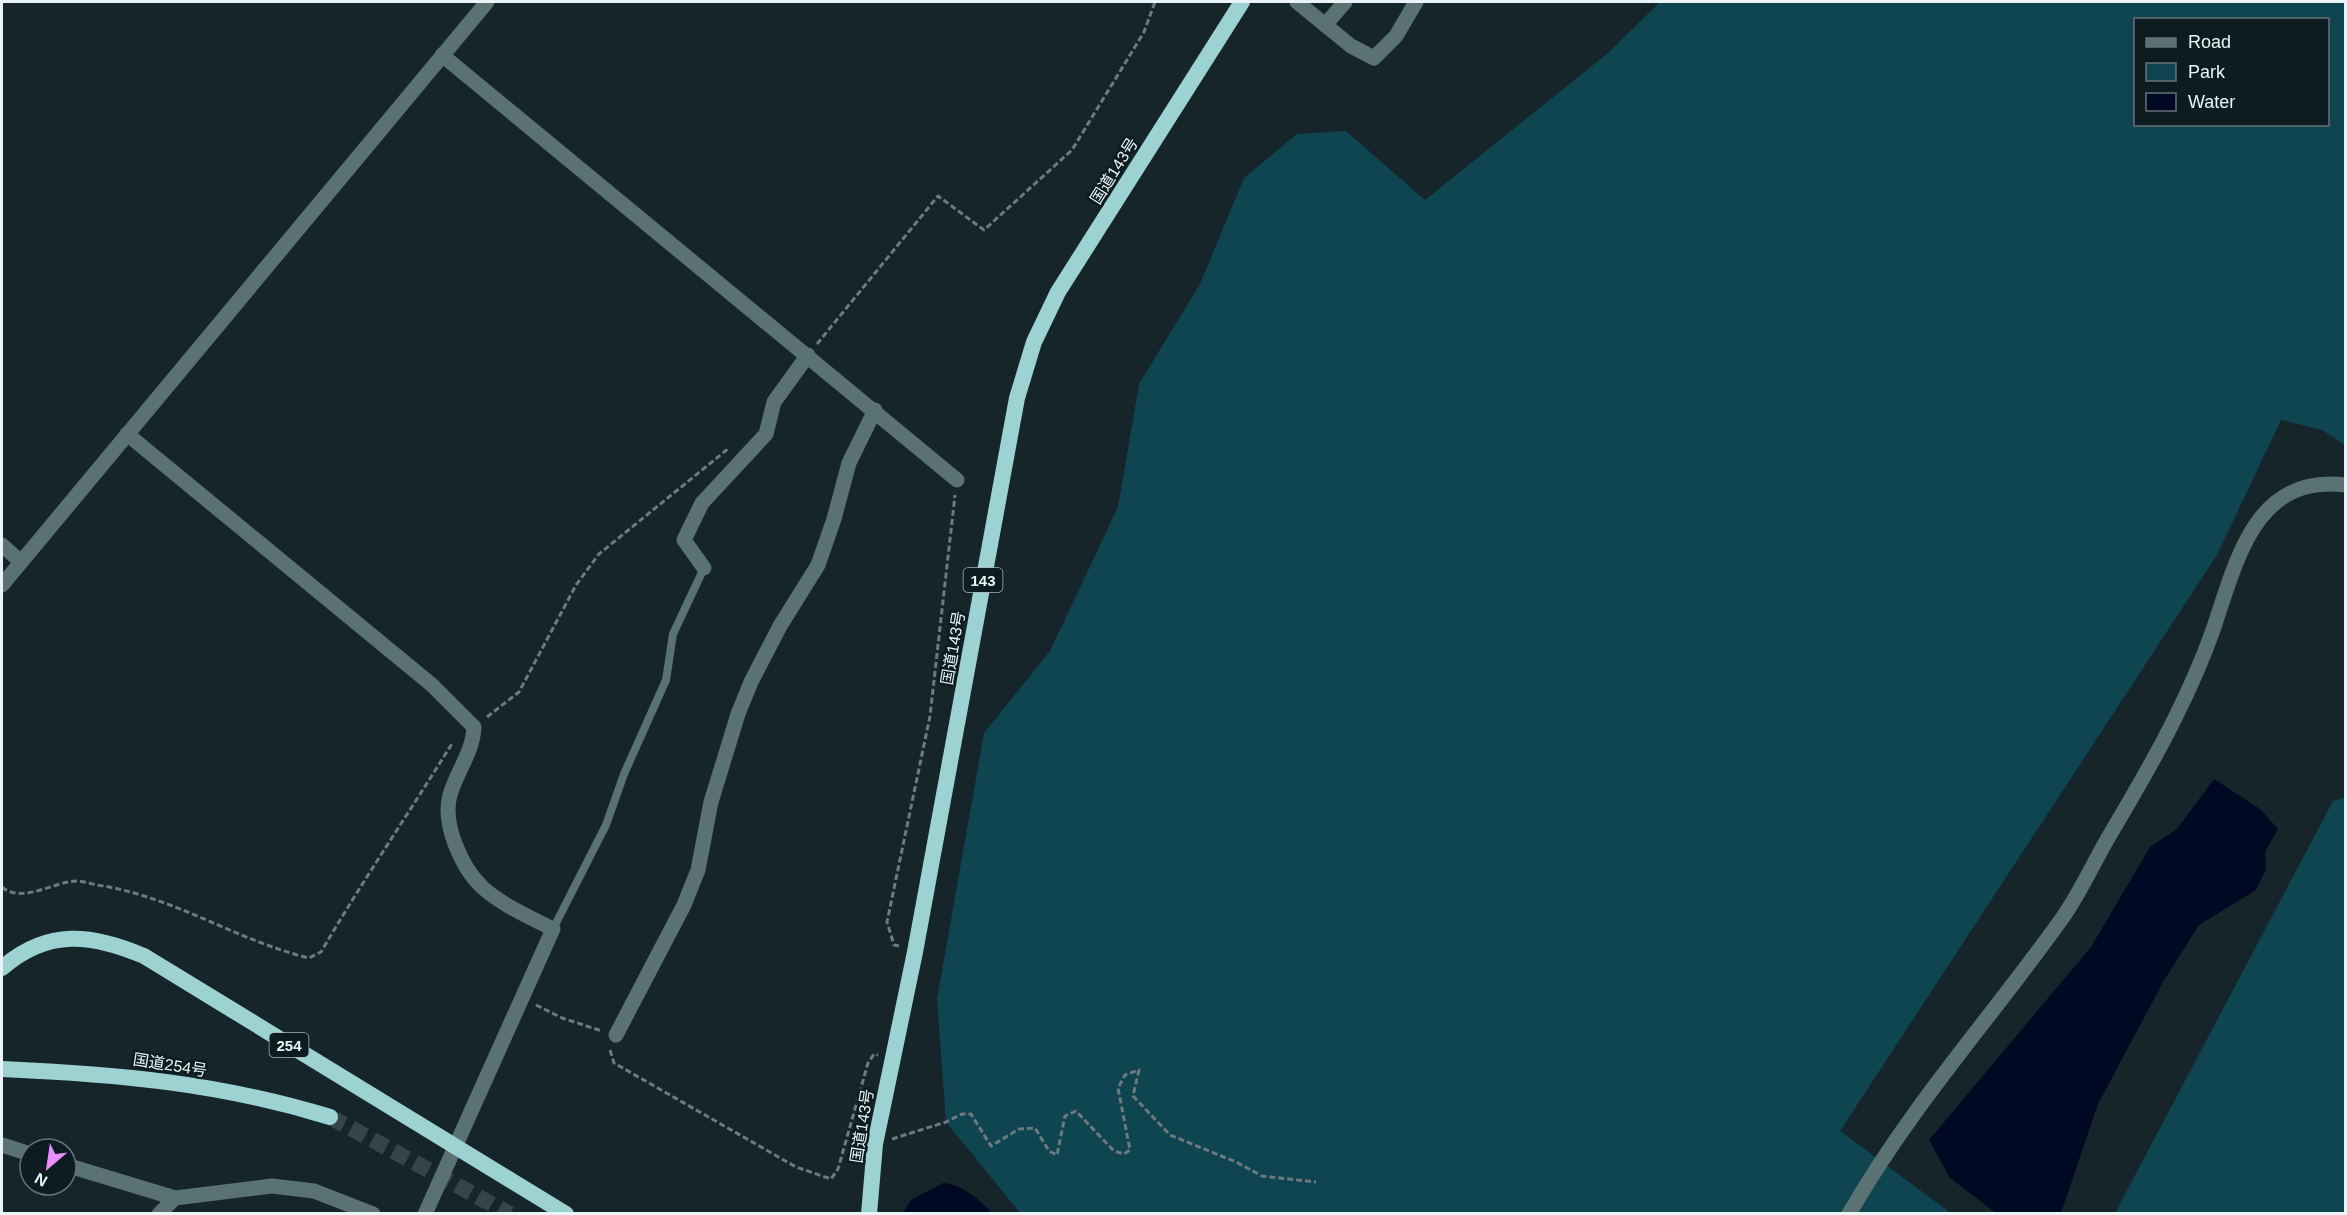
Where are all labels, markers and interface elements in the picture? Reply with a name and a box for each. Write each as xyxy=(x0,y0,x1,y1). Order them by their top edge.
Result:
legend xyxy=(2134,18,2329,126)
text: Road xyxy=(2188,32,2231,52)
text: Park xyxy=(2188,62,2226,82)
text: Water xyxy=(2188,92,2235,112)
street label: 国道143号 xyxy=(1087,135,1141,207)
road number: 143 xyxy=(964,568,1002,592)
street label: 国道143号 xyxy=(938,610,968,686)
road number: 254 xyxy=(270,1033,308,1057)
street label: 国道254号 xyxy=(132,1051,208,1079)
street label: 国道143号 xyxy=(848,1088,876,1164)
north arrow xyxy=(18,1137,78,1197)
text: N xyxy=(32,1169,50,1190)

